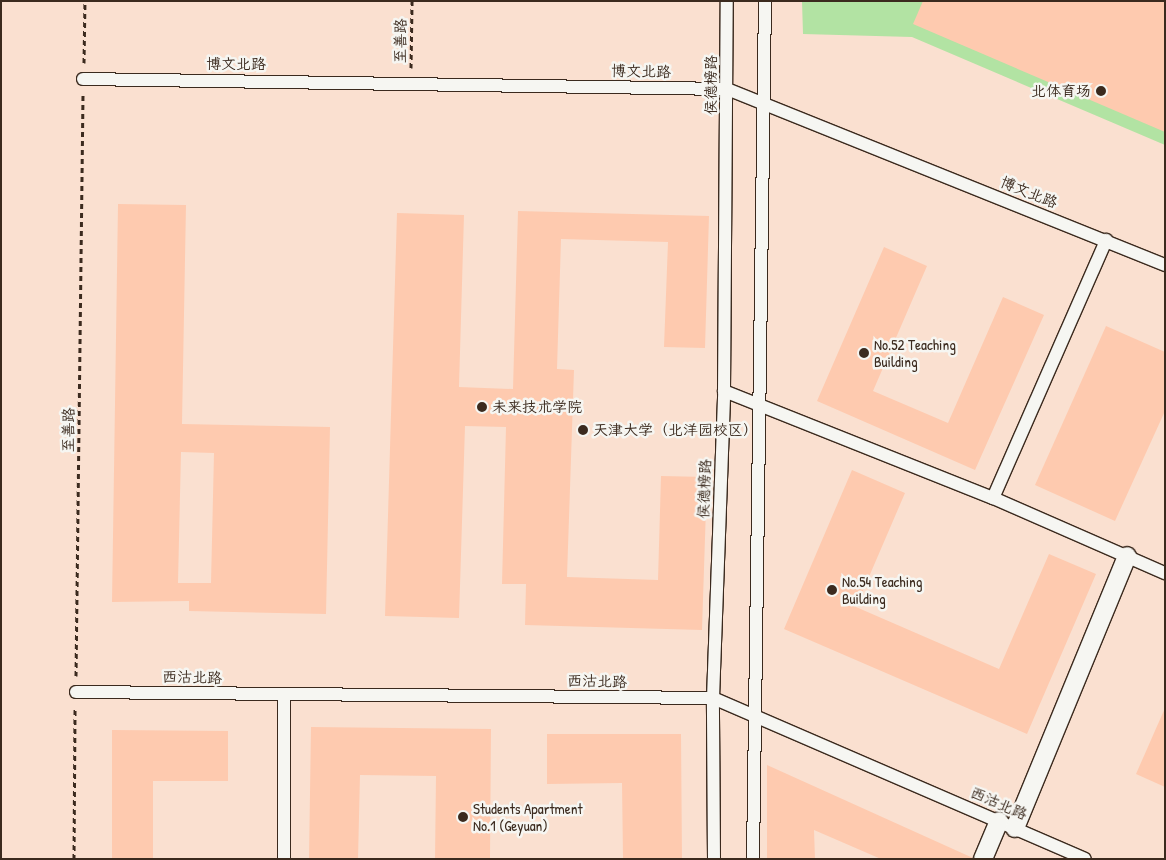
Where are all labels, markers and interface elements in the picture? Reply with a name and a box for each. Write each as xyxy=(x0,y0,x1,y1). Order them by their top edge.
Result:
street label: 至善路 xyxy=(391,18,409,64)
street label: 博文北路 xyxy=(206,55,266,73)
street label: 侯德榜路 xyxy=(702,55,720,115)
street label: 博文北路 xyxy=(611,61,671,81)
place label: 北体育场 xyxy=(1031,82,1091,100)
marker: 北体育场 xyxy=(1095,85,1107,97)
street label: 博文北路 xyxy=(998,172,1060,212)
place label: No.52 Teaching Building xyxy=(874,335,956,370)
marker: No.52 Teaching Building xyxy=(858,347,870,359)
place label: 未来技术学院 xyxy=(492,398,582,416)
marker: 未来技术学院 xyxy=(476,401,488,413)
street label: 至善路 xyxy=(59,407,77,453)
place label: 天津大学（北洋园校区） xyxy=(593,421,758,439)
marker: 天津大学（北洋园校区） xyxy=(577,424,589,436)
street label: 侯德榜路 xyxy=(694,459,714,519)
place label: No.54 Teaching Building xyxy=(842,572,922,607)
marker: No.54 Teaching Building xyxy=(826,584,838,596)
street label: 西沽北路 xyxy=(162,667,222,687)
street label: 西沽北路 xyxy=(567,671,627,691)
street label: 西沽北路 xyxy=(968,783,1030,823)
place label: Students Apartment No.1 (Geyuan) xyxy=(473,799,583,834)
marker: Students Apartment No.1 (Geyuan) xyxy=(457,811,469,823)

